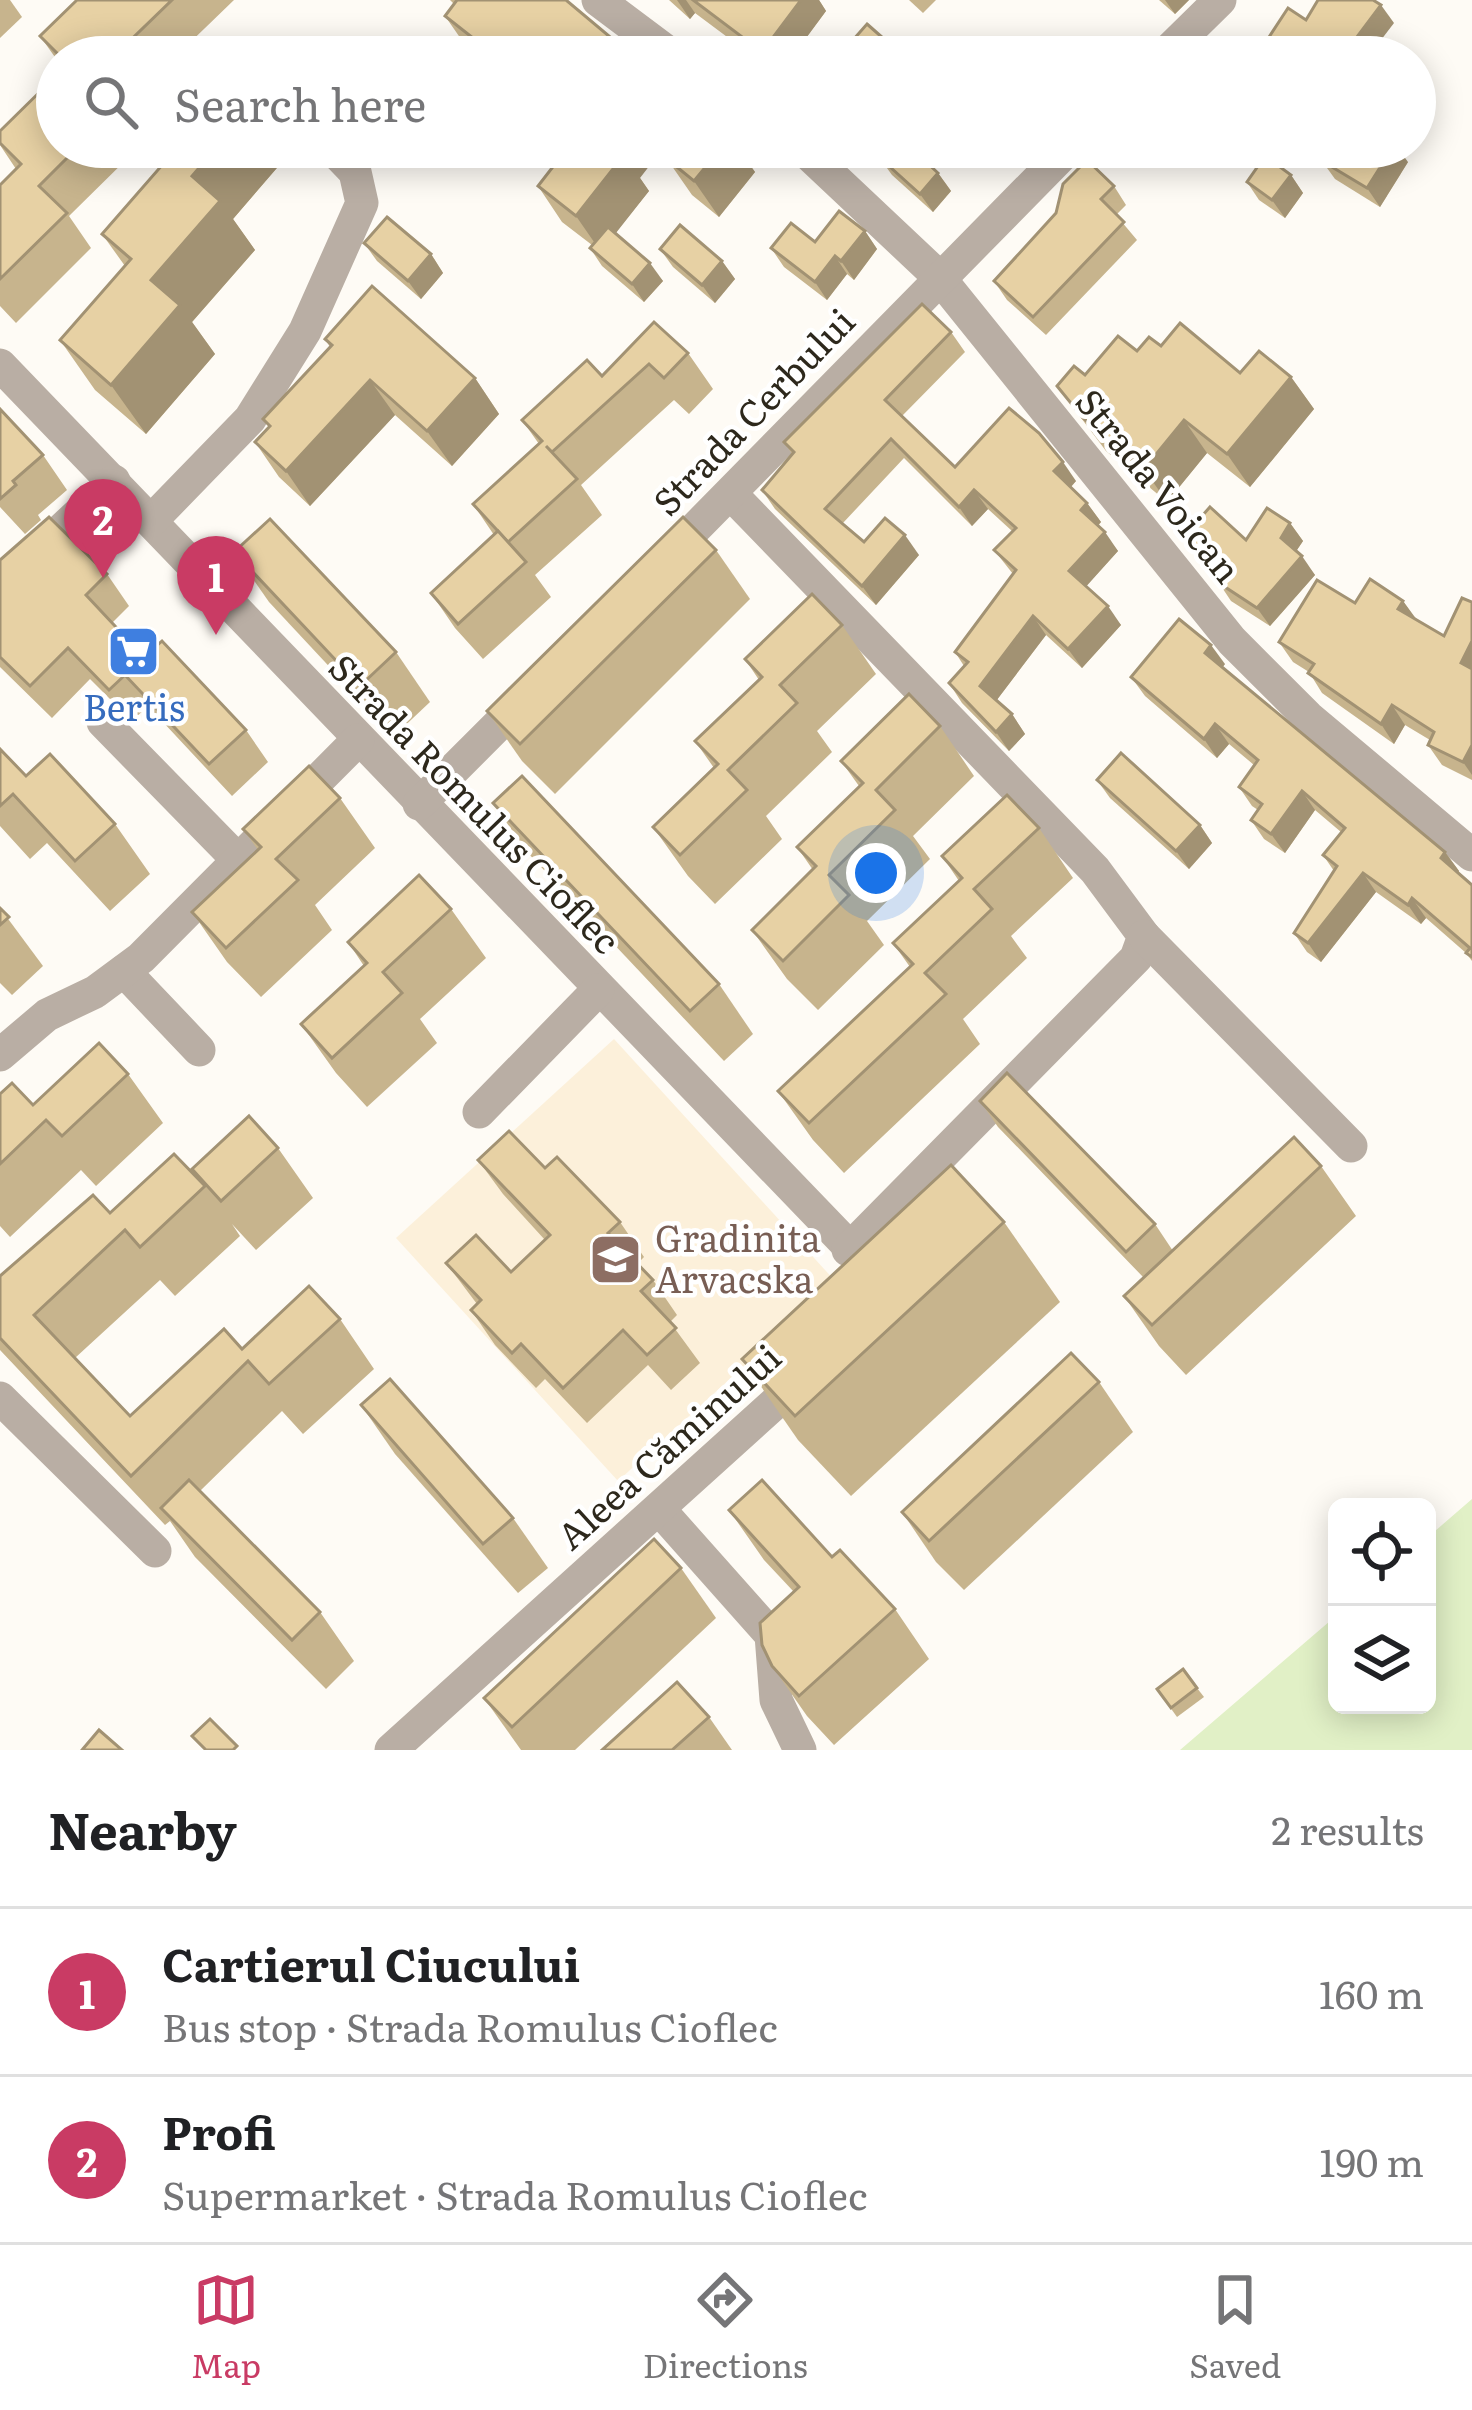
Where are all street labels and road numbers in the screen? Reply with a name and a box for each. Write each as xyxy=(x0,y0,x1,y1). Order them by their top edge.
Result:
street label: Strada Cerbului xyxy=(639,295,865,526)
street label: Strada Voican xyxy=(1065,376,1255,593)
street label: Strada Romulus Cioflec xyxy=(318,640,633,964)
street label: Aleea Căminului xyxy=(544,1330,791,1560)

